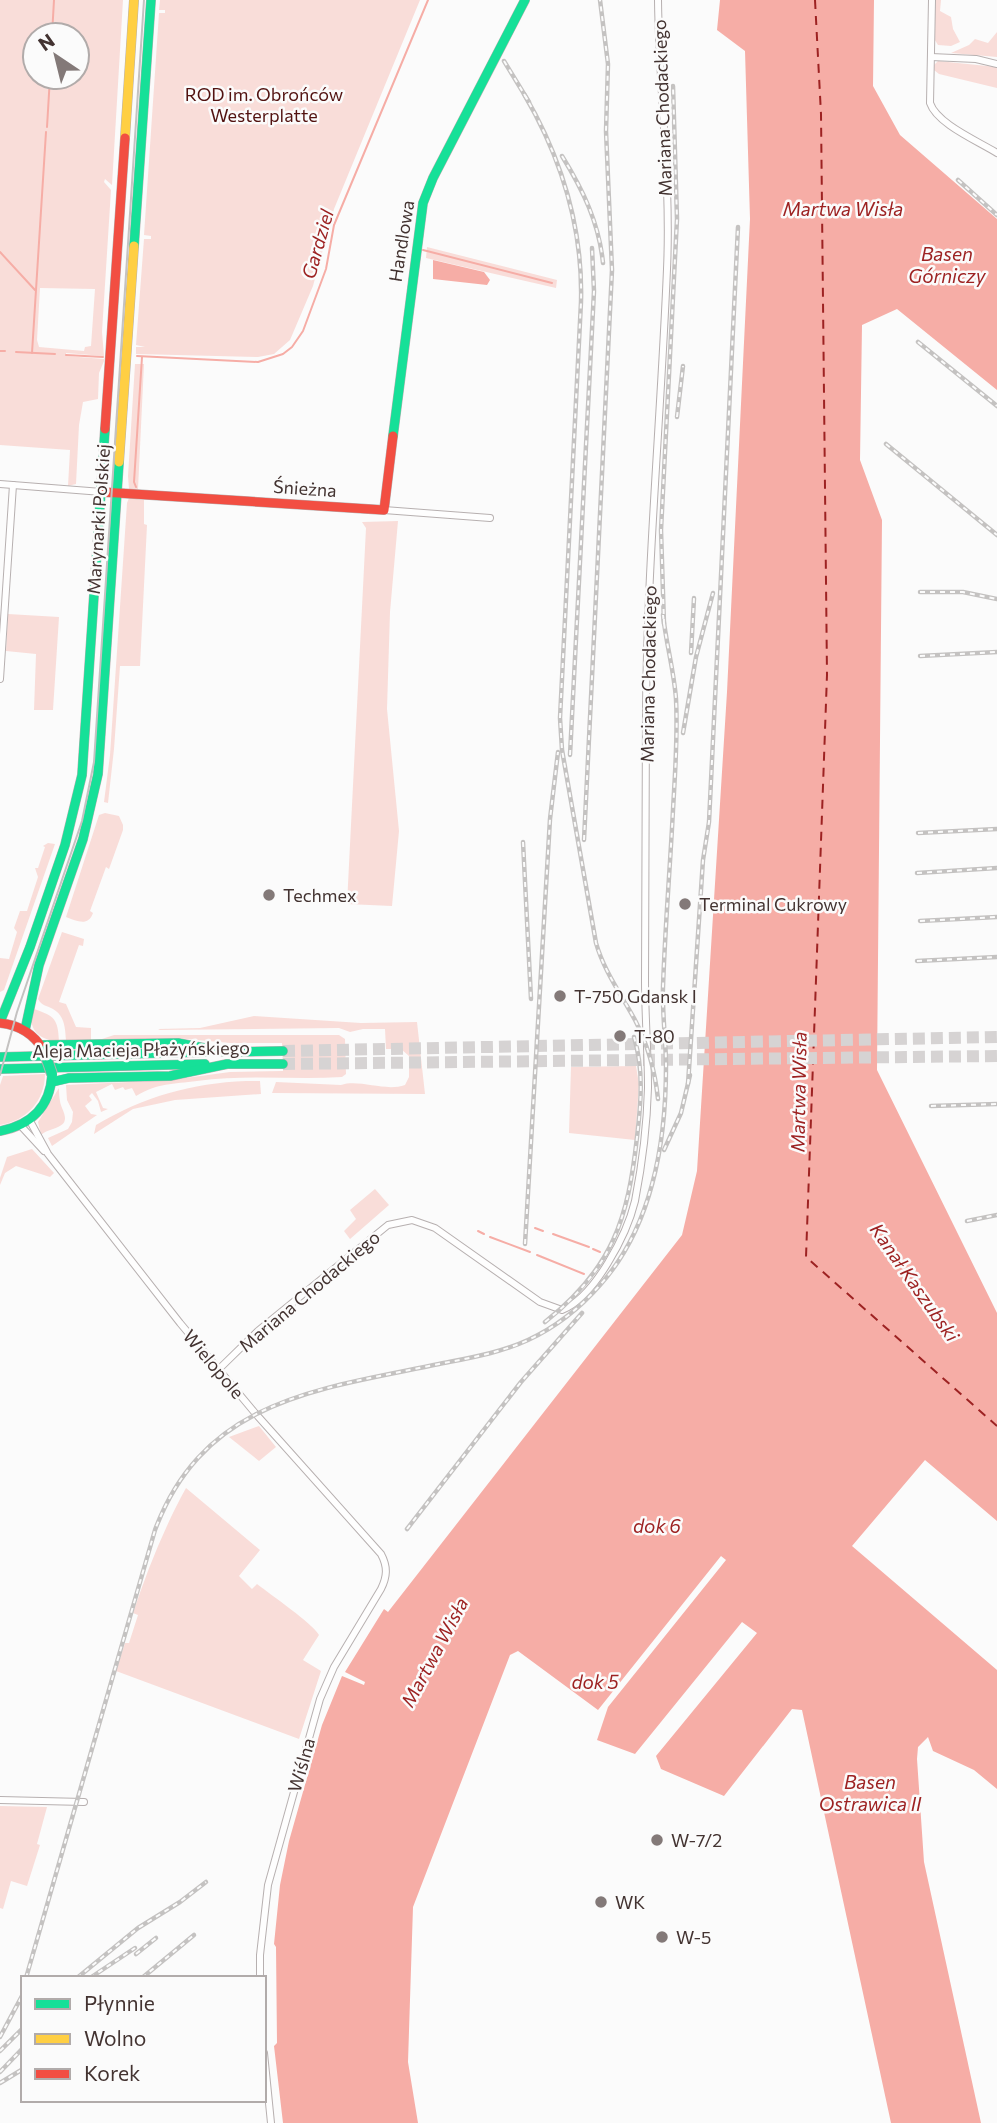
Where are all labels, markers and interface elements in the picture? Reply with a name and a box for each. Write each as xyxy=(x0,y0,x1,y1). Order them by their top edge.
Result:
street label: Mariana Chodackiego xyxy=(648,19,676,197)
north arrow xyxy=(21,21,91,91)
text: N xyxy=(34,28,58,55)
park label: ROD im. Obrońców Westerplatte xyxy=(185,83,343,126)
water label: Martwa Wisła xyxy=(783,197,903,220)
street label: Handlowa xyxy=(384,199,418,283)
water label: Gardziel xyxy=(296,205,338,281)
water label: Basen Górniczy xyxy=(908,242,987,287)
street label: Marynarki Polskiej xyxy=(82,443,114,595)
street label: Śnieżna xyxy=(272,475,338,501)
street label: Mariana Chodackiego xyxy=(635,585,661,763)
place label: Techmex xyxy=(283,884,357,906)
marker: Techmex xyxy=(261,887,277,903)
place label: Terminal Cukrowy xyxy=(699,893,847,915)
marker: Terminal Cukrowy xyxy=(677,896,693,912)
place label: T-750 Gdansk I xyxy=(574,985,697,1007)
marker: T-750 Gdansk I xyxy=(552,988,568,1004)
place label: T-80 xyxy=(634,1025,675,1047)
marker: T-80 xyxy=(612,1028,628,1044)
water label: Martwa Wisła xyxy=(785,1032,811,1152)
street label: Aleja Macieja Płażyńskiego xyxy=(32,1036,250,1062)
water label: Kanał Kaszubski xyxy=(866,1218,965,1346)
street label: Mariana Chodackiego xyxy=(234,1226,384,1356)
street label: Wielopole xyxy=(179,1325,249,1403)
water label: dok 6 xyxy=(633,1514,681,1537)
water label: Martwa Wisła xyxy=(396,1593,472,1711)
water label: dok 5 xyxy=(571,1670,619,1693)
street label: Wiślna xyxy=(283,1735,319,1795)
water label: Basen Ostrawica II xyxy=(819,1770,922,1815)
place label: W-7/2 xyxy=(671,1829,722,1851)
marker: W-7/2 xyxy=(649,1832,665,1848)
place label: WK xyxy=(615,1891,645,1913)
marker: WK xyxy=(593,1894,609,1910)
place label: W-5 xyxy=(676,1926,711,1948)
marker: W-5 xyxy=(654,1929,670,1945)
legend xyxy=(21,1976,266,2102)
text: Płynnie xyxy=(84,1990,155,2015)
text: Wolno xyxy=(84,2025,146,2050)
text: Korek xyxy=(84,2060,140,2085)

